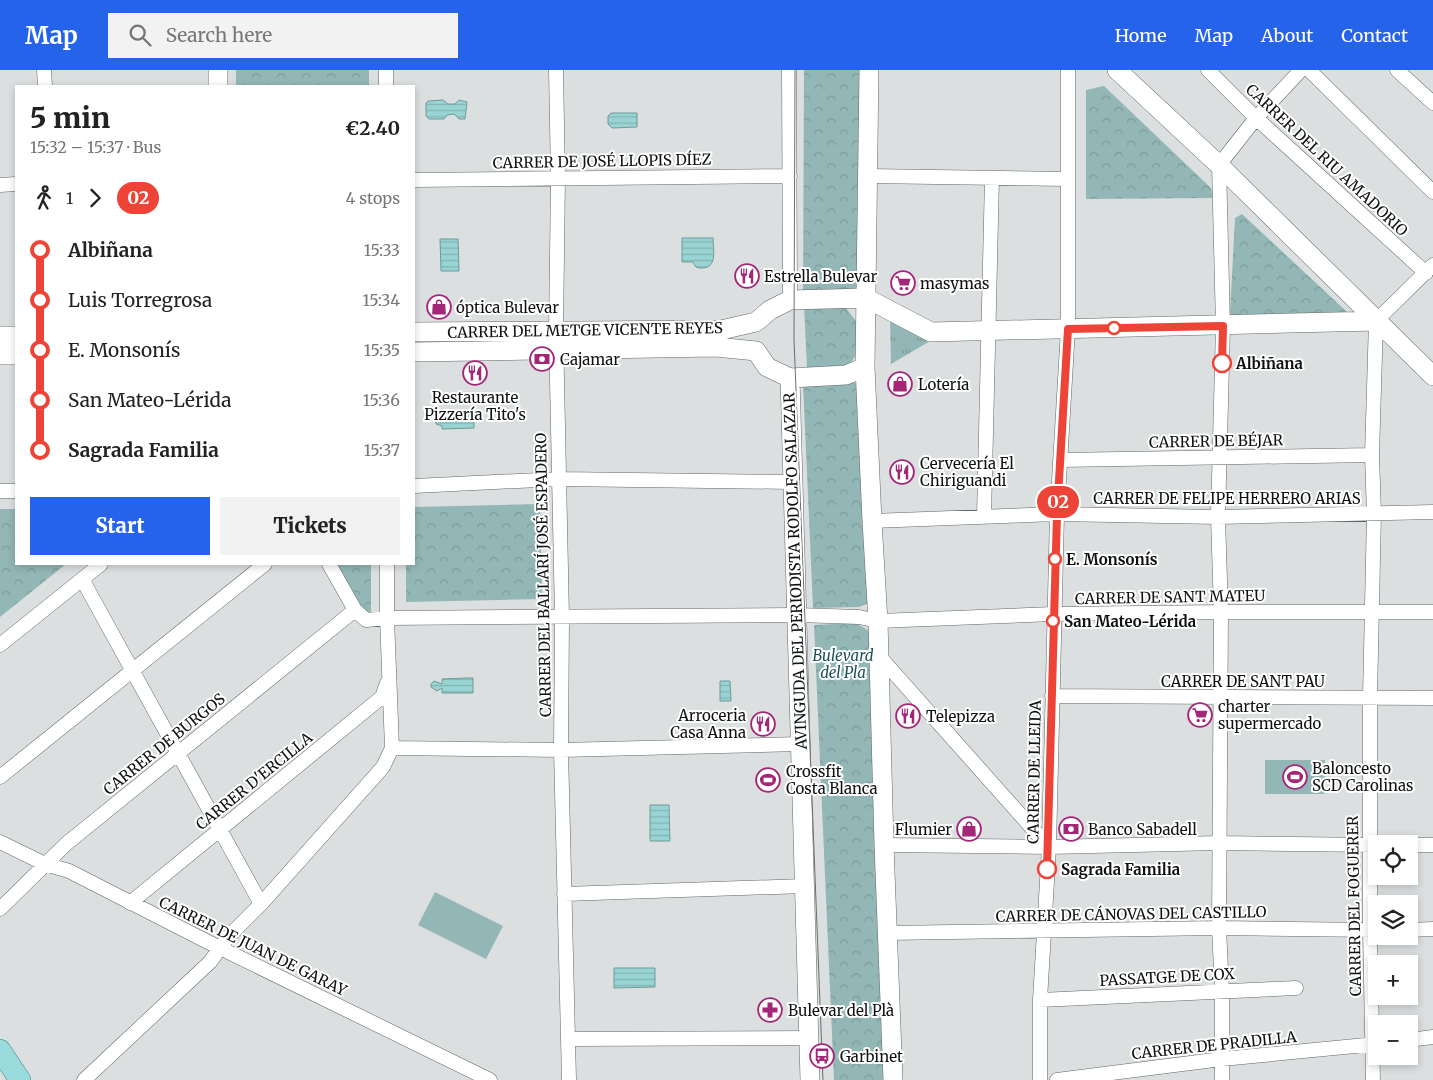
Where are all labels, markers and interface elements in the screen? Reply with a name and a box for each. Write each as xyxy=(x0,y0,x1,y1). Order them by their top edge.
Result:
search box xyxy=(108,13,458,58)
text: Map xyxy=(25,20,78,51)
icon: search xyxy=(126,21,154,49)
text: Search here xyxy=(166,23,272,47)
text: Home xyxy=(1115,24,1167,47)
text: Map xyxy=(1195,24,1233,47)
text: About xyxy=(1261,24,1313,47)
text: Contact xyxy=(1341,24,1408,47)
street label: CARRER DEL RIU AMADORIO xyxy=(1242,80,1412,240)
text: 5 min xyxy=(30,100,110,136)
text: €2.40 xyxy=(345,116,400,140)
text: 15:32 – 15:37 · Bus xyxy=(30,137,161,157)
street label: CARRER DE JOSÉ LLOPIS DÍEZ xyxy=(492,149,712,172)
icon: walk xyxy=(30,184,58,212)
icon: forward xyxy=(81,184,109,212)
text: 02 xyxy=(127,186,149,209)
text: 1 xyxy=(66,188,73,208)
text: 4 stops xyxy=(346,188,400,208)
text: Albiñana xyxy=(68,238,153,262)
text: 15:33 xyxy=(364,240,400,260)
restaurant icon: Estrella Bulevar xyxy=(734,263,760,289)
place label: Estrella Bulevar xyxy=(764,267,878,286)
supermarket icon: masymas xyxy=(890,270,916,296)
place label: masymas xyxy=(920,274,989,293)
text: Luis Torregrosa xyxy=(68,288,212,312)
text: 15:34 xyxy=(363,290,400,310)
shop icon: óptica Bulevar xyxy=(426,294,452,320)
place label: óptica Bulevar xyxy=(456,298,559,317)
street label: CARRER DEL METGE VICENTE REYES xyxy=(447,318,723,342)
unlabelled marker xyxy=(1107,321,1121,335)
text: E. Monsonís xyxy=(68,338,180,362)
text: 15:35 xyxy=(364,340,400,360)
bank icon: Cajamar xyxy=(529,346,555,372)
place label: Cajamar xyxy=(560,350,620,369)
marker: Albiñana xyxy=(1212,353,1232,373)
place label: Albiñana xyxy=(1235,354,1304,373)
restaurant icon: Restaurante Pizzería Tito's xyxy=(462,360,488,386)
shop icon: Lotería xyxy=(887,371,913,397)
place label: Lotería xyxy=(918,375,969,394)
text: San Mateo-Lérida xyxy=(68,388,231,412)
place label: Restaurante Pizzería Tito's xyxy=(424,388,526,424)
text: 15:36 xyxy=(363,390,400,410)
street label: AVINGUDA DEL PERIODISTA RODOLFO SALAZAR xyxy=(779,392,811,751)
street label: CARRER DE BÉJAR xyxy=(1149,429,1284,452)
street label: CARRER DEL BALLARÍ JOSÉ ESPADERO xyxy=(530,432,555,717)
text: Sagrada Familia xyxy=(68,438,219,462)
text: 15:37 xyxy=(364,440,400,460)
place label: Cervecería El Chiriguandi xyxy=(920,454,1014,490)
restaurant icon: Cervecería El Chiriguandi xyxy=(889,459,915,485)
line badge: 02 xyxy=(1036,486,1080,518)
street label: CARRER DE FELIPE HERRERO ARIAS xyxy=(1093,489,1361,508)
text: 02 xyxy=(1047,490,1069,513)
button: Start xyxy=(30,497,210,555)
button: Tickets xyxy=(220,497,400,555)
place label: E. Monsonís xyxy=(1066,550,1158,569)
marker: E. Monsonís xyxy=(1048,552,1062,566)
street label: CARRER DE SANT MATEU xyxy=(1075,586,1265,608)
place label: San Mateo-Lérida xyxy=(1064,612,1197,631)
marker: San Mateo-Lérida xyxy=(1046,614,1060,628)
park label: Bulevard del Pla xyxy=(813,646,874,682)
street label: CARRER DE SANT PAU xyxy=(1161,672,1325,691)
street label: CARRER DE BURGOS xyxy=(99,689,229,799)
place label: charter supermercado xyxy=(1218,697,1322,733)
street label: CARRER DE LLEIDA xyxy=(1023,700,1045,844)
supermarket icon: charter supermercado xyxy=(1187,702,1213,728)
restaurant icon: Telepizza xyxy=(895,703,921,729)
place label: Arroceria Casa Anna xyxy=(670,706,746,742)
place label: Telepizza xyxy=(926,707,995,726)
restaurant icon: Arroceria Casa Anna xyxy=(750,711,776,737)
street label: CARRER D'ERCILLA xyxy=(192,728,317,834)
place label: Baloncesto SCD Carolinas xyxy=(1312,759,1413,795)
place label: Crossfit Costa Blanca xyxy=(786,762,877,798)
sports icon: Baloncesto SCD Carolinas xyxy=(1282,764,1308,790)
sports icon: Crossfit Costa Blanca xyxy=(755,767,781,793)
street label: CARRER DEL FOGUERER xyxy=(1343,815,1365,997)
shop icon: Flumier xyxy=(956,816,982,842)
bank icon: Banco Sabadell xyxy=(1058,816,1084,842)
place label: Flumier xyxy=(895,820,952,839)
place label: Banco Sabadell xyxy=(1088,820,1197,839)
map controls xyxy=(1368,835,1418,1065)
button: locate xyxy=(1368,835,1418,885)
marker: Sagrada Familia xyxy=(1037,859,1057,879)
place label: Sagrada Familia xyxy=(1061,860,1181,879)
street label: CARRER DE JUAN DE GARAY xyxy=(156,892,350,1000)
button: layers xyxy=(1368,895,1418,945)
street label: CARRER DE CÁNOVAS DEL CASTILLO xyxy=(995,901,1267,926)
button: + xyxy=(1368,955,1418,1005)
street label: PASSATGE DE COX xyxy=(1099,964,1235,990)
pharmacy icon: Bulevar del Plà xyxy=(757,997,783,1023)
place label: Bulevar del Plà xyxy=(788,1001,894,1020)
button: − xyxy=(1368,1015,1418,1065)
street label: CARRER DE PRADILLA xyxy=(1131,1027,1298,1063)
bus stop icon: Garbinet xyxy=(809,1043,835,1069)
place label: Garbinet xyxy=(840,1047,903,1066)

